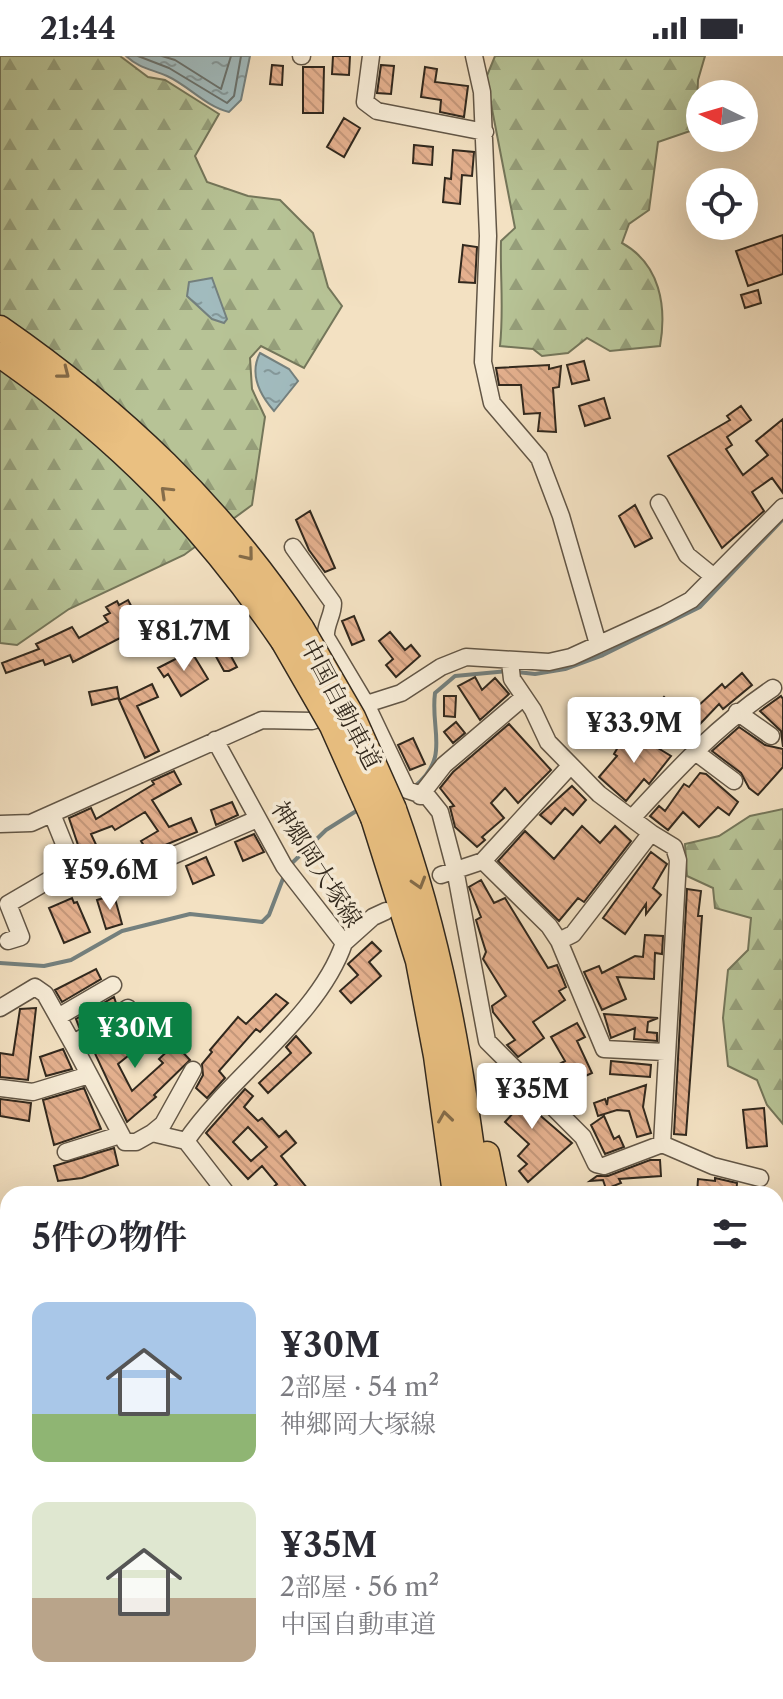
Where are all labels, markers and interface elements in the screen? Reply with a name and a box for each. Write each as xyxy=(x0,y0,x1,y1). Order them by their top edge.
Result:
text: 21:44 xyxy=(40,10,116,47)
north arrow xyxy=(686,80,758,152)
map controls xyxy=(686,80,758,240)
button: locate xyxy=(686,168,758,240)
one-way arrow xyxy=(55,364,70,378)
one-way arrow xyxy=(161,487,175,501)
one-way arrow xyxy=(238,546,253,560)
pin: ¥81.7M xyxy=(119,605,249,673)
text: ¥81.7M xyxy=(137,615,231,647)
street label: 中国自動車道 xyxy=(294,634,388,774)
pin: ¥33.9M xyxy=(569,697,699,765)
text: ¥33.9M xyxy=(586,707,682,739)
street label: 神郷岡大塚線 xyxy=(266,796,368,932)
pin: ¥59.6M xyxy=(45,844,175,912)
text: ¥59.6M xyxy=(62,854,158,886)
one-way arrow xyxy=(410,875,426,889)
pin: ¥30M xyxy=(88,1002,182,1070)
text: ¥30M xyxy=(97,1012,173,1044)
pin: ¥35M xyxy=(485,1063,579,1131)
text: ¥35M xyxy=(495,1073,569,1105)
one-way arrow xyxy=(437,1110,454,1124)
icon: filters xyxy=(708,1212,752,1256)
text: 5件の物件 xyxy=(32,1216,187,1258)
text: ¥30M xyxy=(280,1324,380,1366)
icon: home xyxy=(96,1334,192,1430)
text: 2部屋 · 54 m² xyxy=(280,1371,439,1403)
text: 神郷岡大塚線 xyxy=(280,1408,436,1440)
text: ¥35M xyxy=(280,1524,377,1566)
icon: home xyxy=(96,1534,192,1630)
text: 2部屋 · 56 m² xyxy=(280,1571,439,1603)
text: 中国自動車道 xyxy=(280,1608,436,1640)

